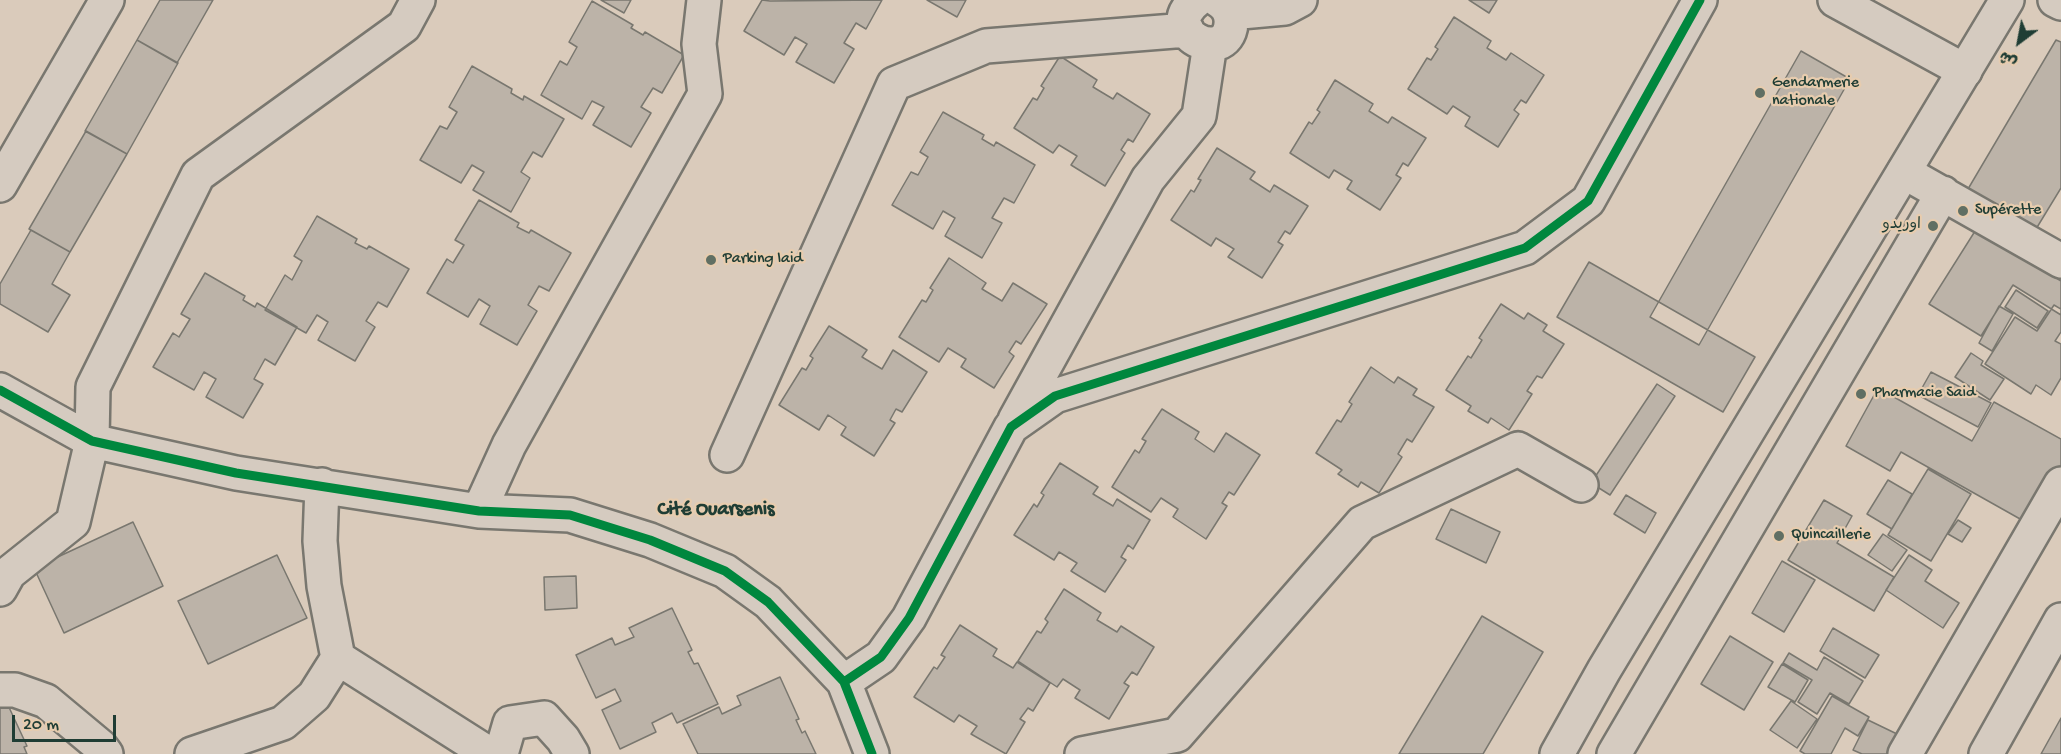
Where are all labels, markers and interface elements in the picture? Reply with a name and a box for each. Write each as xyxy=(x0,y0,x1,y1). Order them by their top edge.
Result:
north arrow xyxy=(1989,12,2049,72)
text: ش xyxy=(1997,45,2022,70)
place label: Gendarmerie nationale xyxy=(1772,74,1859,112)
marker: Gendarmerie nationale xyxy=(1753,86,1767,100)
place label: Supérette xyxy=(1975,201,2041,221)
marker: Supérette xyxy=(1956,204,1970,218)
place label: اوريدو xyxy=(1882,216,1921,236)
marker: اوريدو xyxy=(1926,219,1940,233)
place label: Parking laid xyxy=(723,250,803,270)
marker: Parking laid xyxy=(704,253,718,267)
place label: Pharmacie Said xyxy=(1873,384,1975,404)
marker: Pharmacie Said xyxy=(1854,387,1868,401)
district label: Cité Ouarsenis xyxy=(658,499,774,523)
place label: Quincaillerie xyxy=(1791,526,1871,546)
marker: Quincaillerie xyxy=(1772,529,1786,543)
scale bar xyxy=(15,703,118,741)
text: 20 m xyxy=(23,715,59,736)

